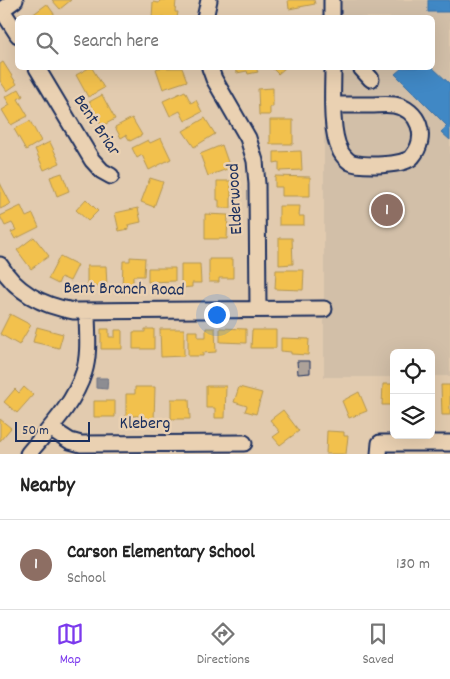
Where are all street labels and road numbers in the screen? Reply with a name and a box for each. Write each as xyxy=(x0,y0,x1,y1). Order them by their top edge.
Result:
street label: Bent Briar xyxy=(66,90,126,162)
street label: Elderwood xyxy=(222,163,250,235)
street label: Bent Branch Road xyxy=(63,276,185,304)
street label: Kleberg xyxy=(120,412,171,437)

